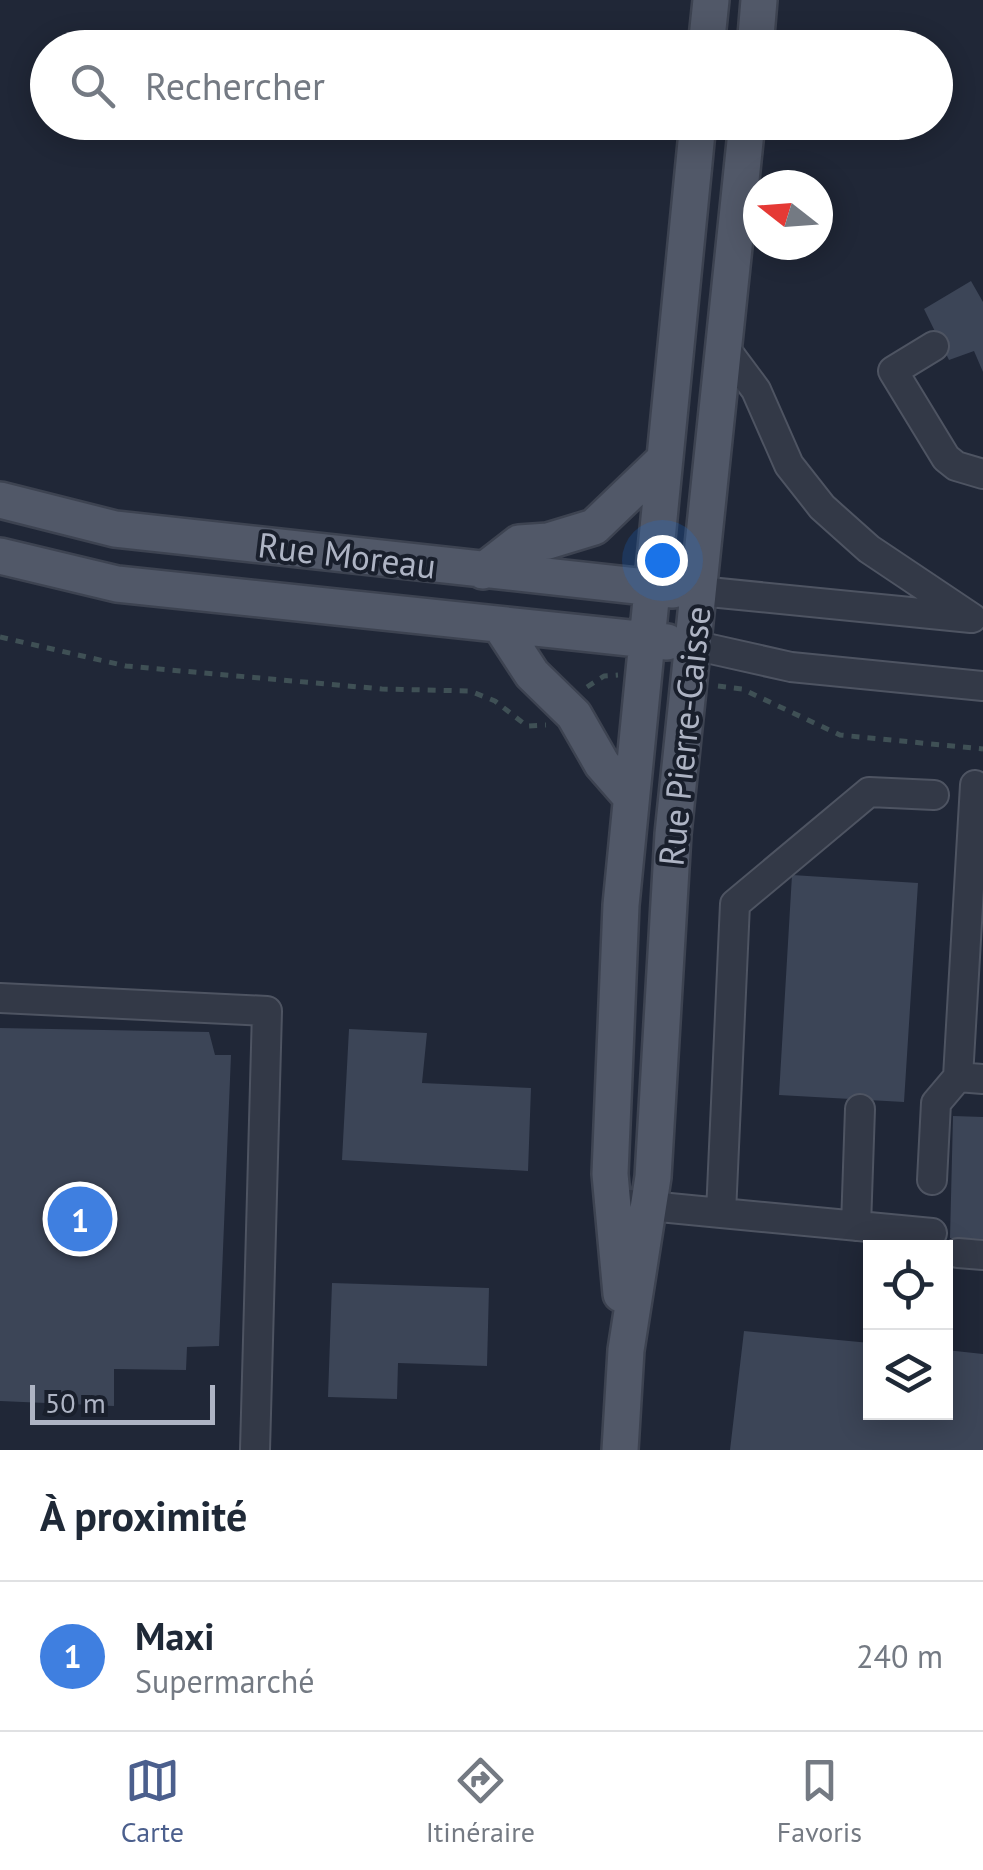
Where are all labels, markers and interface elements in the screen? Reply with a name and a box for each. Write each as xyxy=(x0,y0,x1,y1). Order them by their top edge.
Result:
search box xyxy=(30,30,953,140)
icon: search xyxy=(65,58,120,113)
text: Rechercher xyxy=(145,61,325,110)
north arrow xyxy=(743,170,833,260)
street label: Rue Moreau xyxy=(255,521,439,589)
your location xyxy=(637,535,688,586)
street label: Rue Pierre-Caisse xyxy=(647,604,721,868)
pin: 1 xyxy=(48,1182,112,1256)
map controls xyxy=(863,1240,953,1420)
button: locate xyxy=(863,1240,953,1330)
button: layers xyxy=(863,1330,953,1420)
scale bar xyxy=(30,1380,215,1424)
text: 50 m xyxy=(45,1384,106,1421)
text: À proximité xyxy=(40,1488,247,1543)
text: Maxi xyxy=(135,1611,214,1660)
text: 1 xyxy=(63,1635,82,1677)
text: 240 m xyxy=(856,1635,943,1677)
text: Supermarché xyxy=(135,1660,315,1702)
tab: Carte xyxy=(121,1753,184,1850)
tab: Itinéraire xyxy=(426,1753,535,1850)
tab: Favoris xyxy=(777,1753,862,1850)

